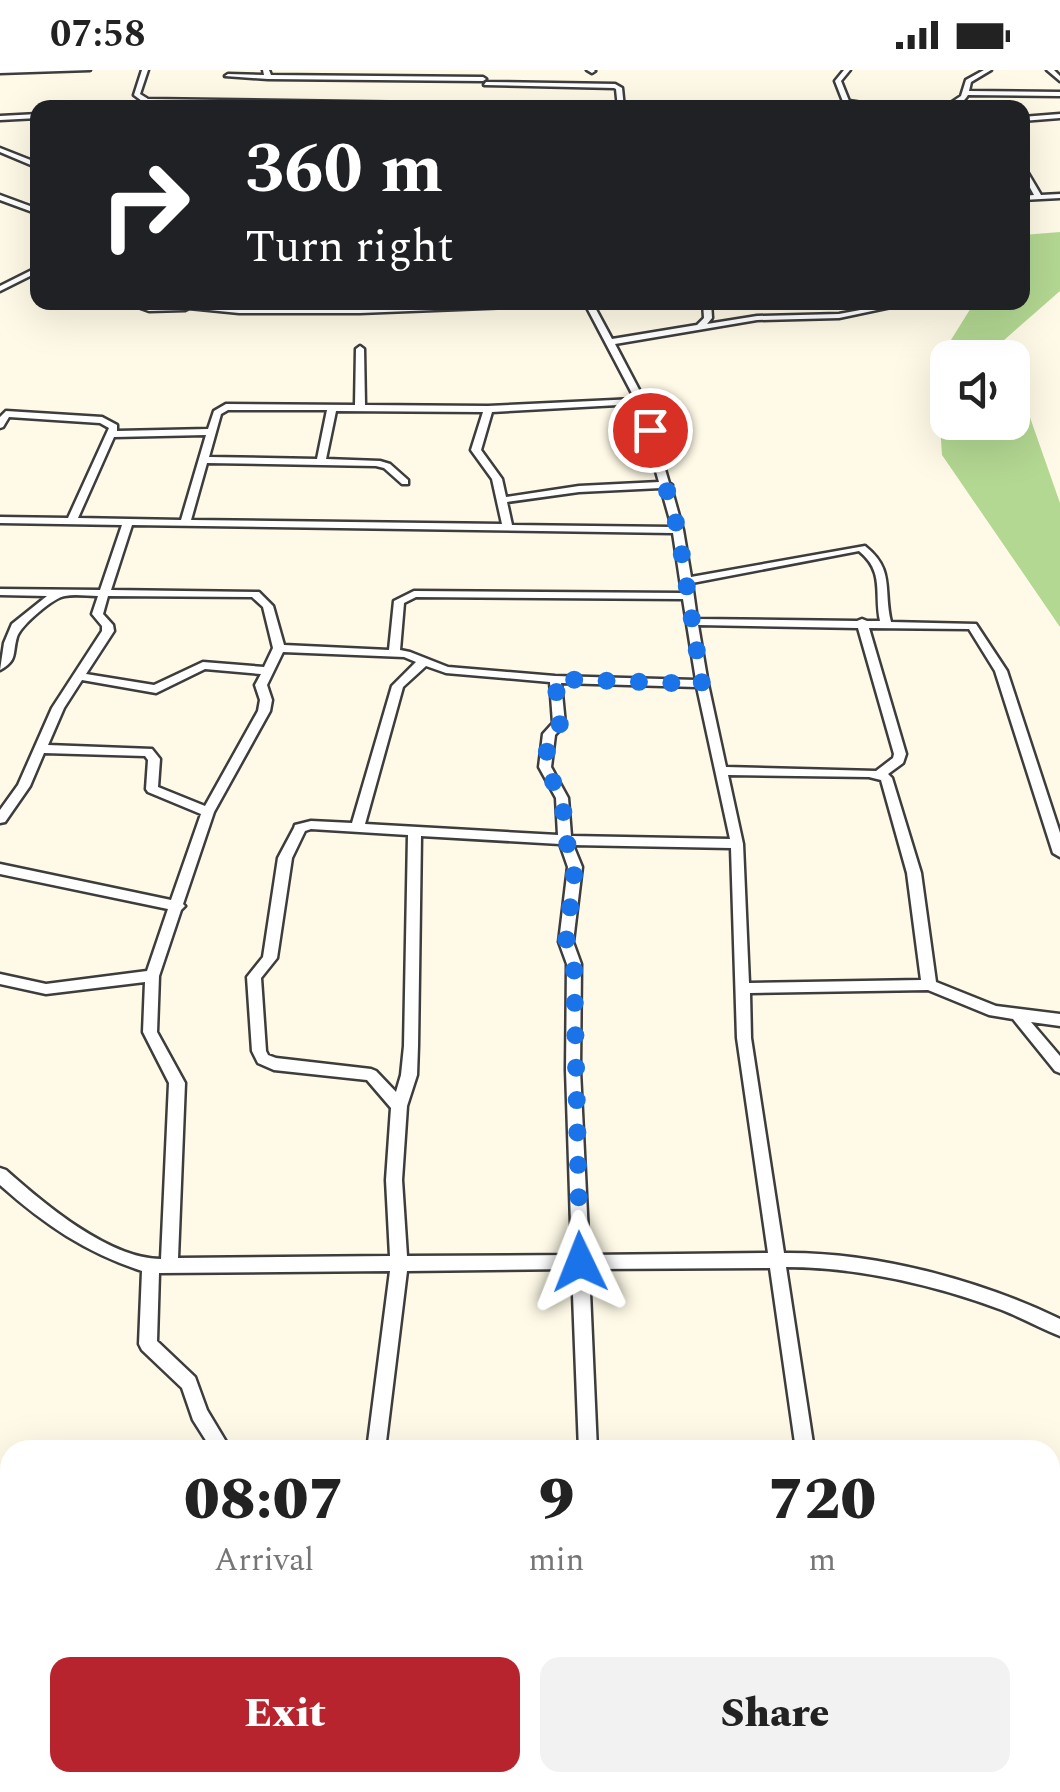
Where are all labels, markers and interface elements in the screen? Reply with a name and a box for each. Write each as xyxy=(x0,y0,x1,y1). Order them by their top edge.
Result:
text: 07:58 xyxy=(50,6,145,64)
text: 360 m xyxy=(245,117,443,223)
icon: right xyxy=(80,140,210,270)
text: Turn right xyxy=(245,213,454,282)
map controls xyxy=(930,340,1030,440)
button: sound xyxy=(930,340,1030,440)
pin xyxy=(608,388,693,473)
icon: arrive xyxy=(623,403,678,458)
position arrow xyxy=(528,1210,632,1314)
text: 08:07 xyxy=(184,1454,345,1546)
text: 9 xyxy=(538,1454,574,1546)
text: 720 xyxy=(768,1454,876,1546)
text: Arrival xyxy=(214,1536,314,1585)
text: min xyxy=(528,1536,584,1585)
text: m xyxy=(808,1536,836,1585)
button: Exit xyxy=(50,1657,520,1772)
button: Share xyxy=(540,1657,1010,1772)

